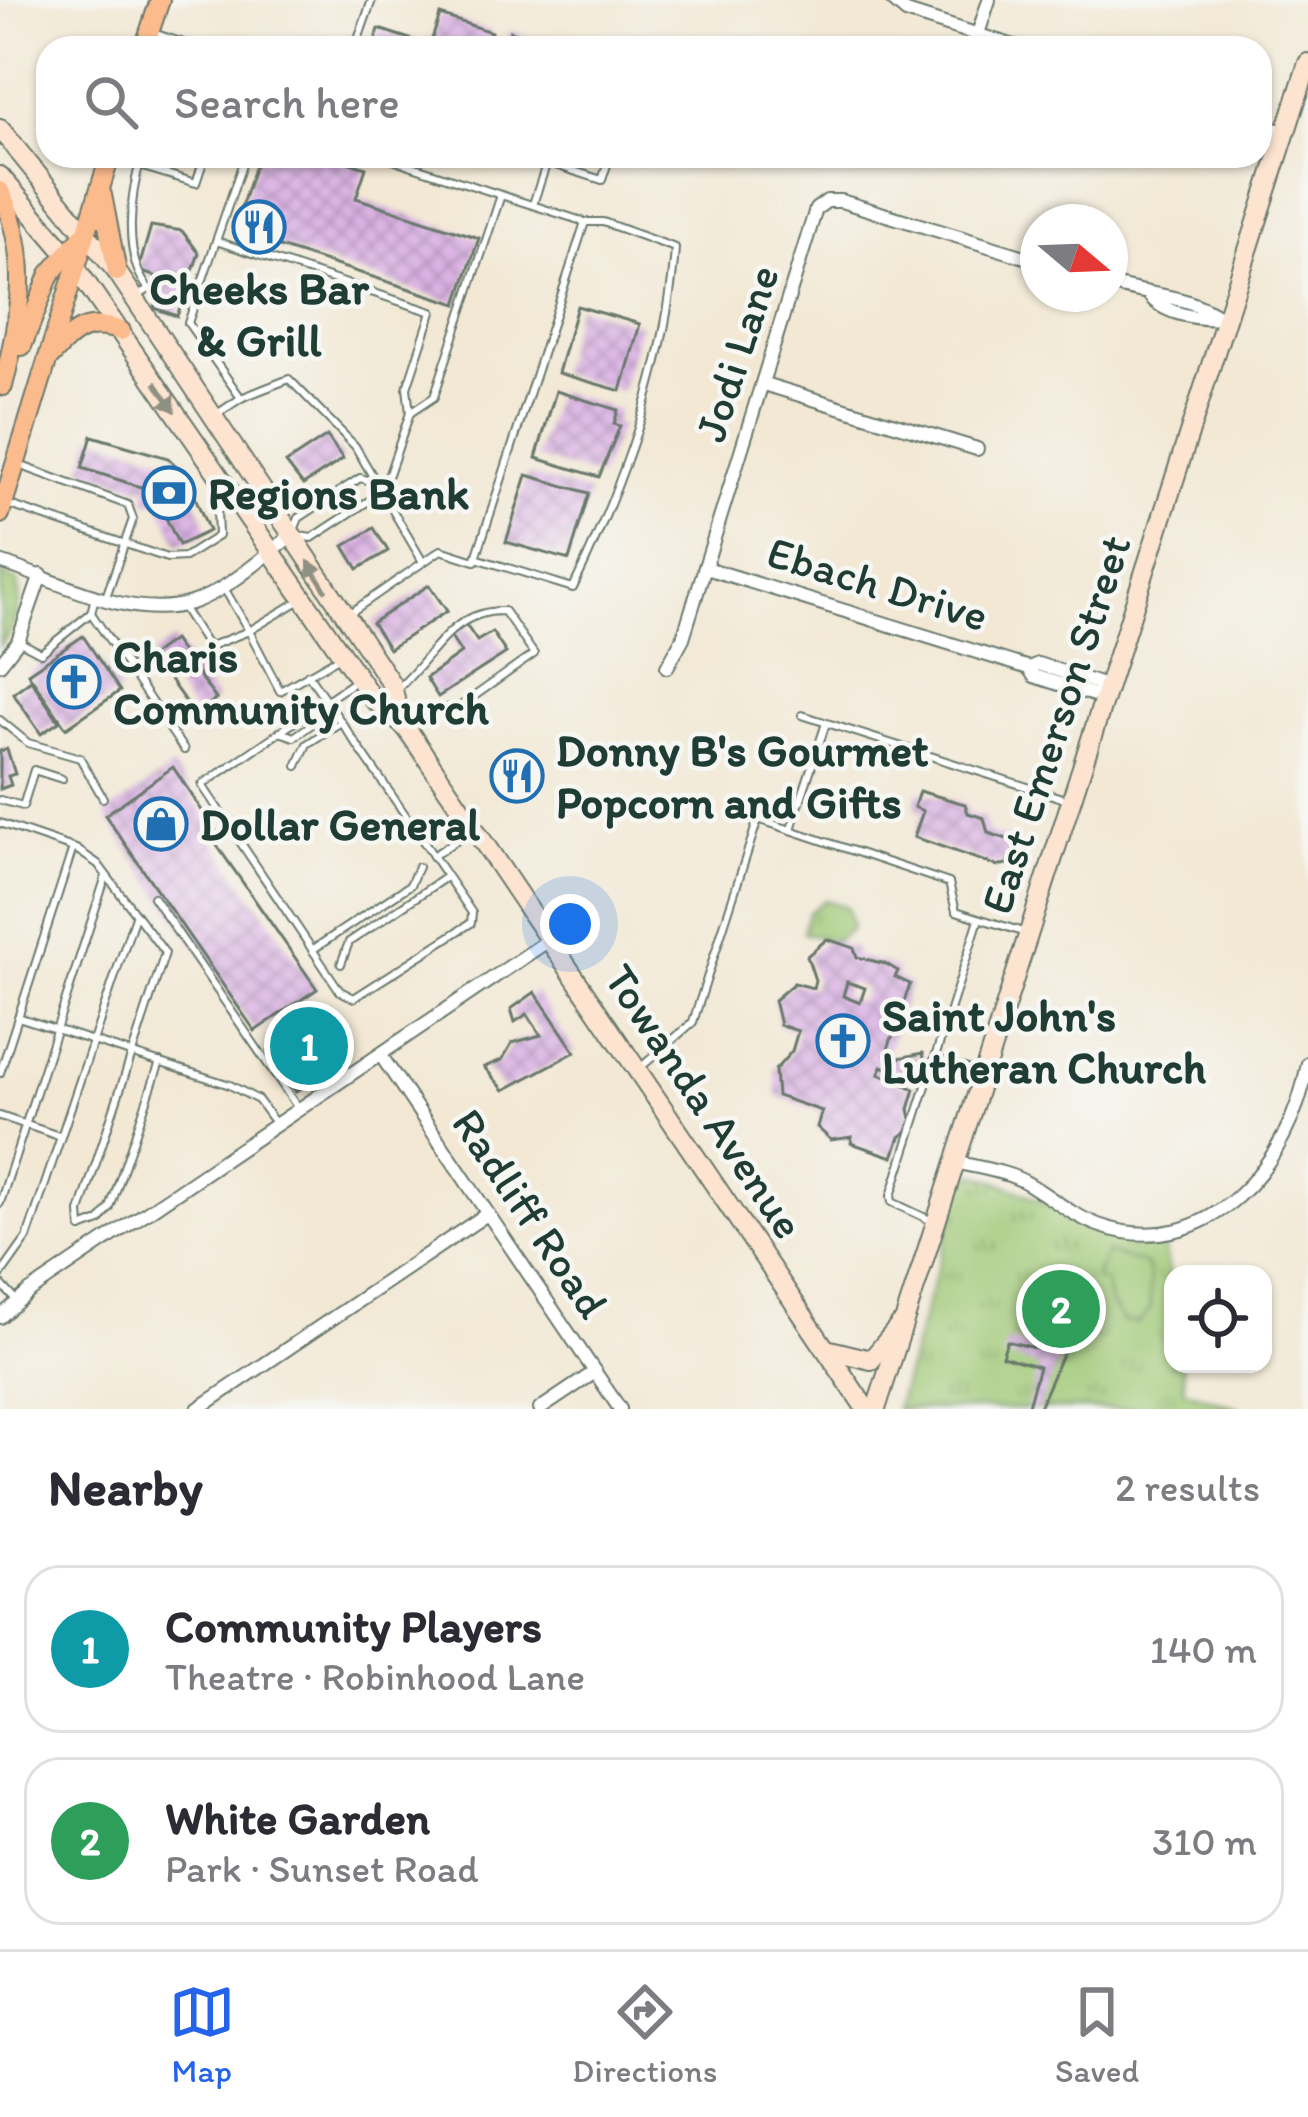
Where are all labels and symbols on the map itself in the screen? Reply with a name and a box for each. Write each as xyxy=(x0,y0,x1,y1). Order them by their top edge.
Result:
restaurant icon: Cheeks Bar & Grill xyxy=(231,199,287,255)
north arrow xyxy=(1020,204,1128,312)
street label: Jodi Lane xyxy=(682,258,790,448)
place label: Cheeks Bar & Grill xyxy=(149,261,370,367)
one-way arrow xyxy=(154,380,176,413)
bank icon: Regions Bank xyxy=(141,465,197,521)
place label: Regions Bank xyxy=(208,466,469,520)
street label: Ebach Drive xyxy=(761,524,995,642)
street label: East Emerson Street xyxy=(968,528,1142,920)
one-way arrow xyxy=(308,559,329,593)
place label: Charis Community Church xyxy=(113,629,490,735)
church icon: Charis Community Church xyxy=(46,654,102,710)
place label: Donny B's Gourmet Popcorn and Gifts xyxy=(556,723,929,829)
restaurant icon: Donny B's Gourmet Popcorn and Gifts xyxy=(489,748,545,804)
shop icon: Dollar General xyxy=(133,796,189,852)
place label: Dollar General xyxy=(200,797,480,851)
your location xyxy=(540,894,600,954)
street label: Towanda Avenue xyxy=(593,954,817,1248)
place label: Saint John's Lutheran Church xyxy=(882,988,1206,1094)
pin: 1 xyxy=(270,1001,348,1091)
church icon: Saint John's Lutheran Church xyxy=(815,1013,871,1069)
street label: Radliff Road xyxy=(441,1098,621,1328)
pin: 2 xyxy=(1022,1264,1100,1354)

